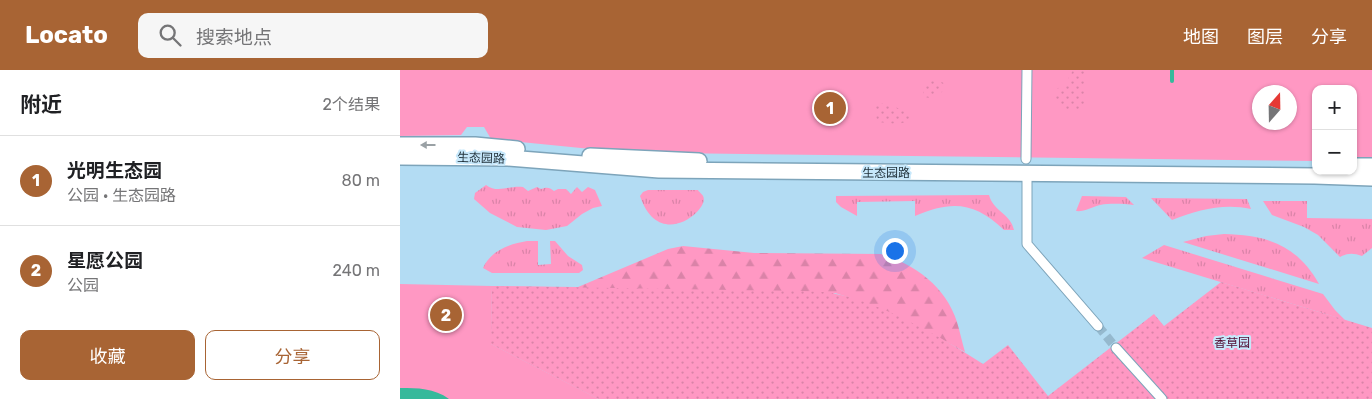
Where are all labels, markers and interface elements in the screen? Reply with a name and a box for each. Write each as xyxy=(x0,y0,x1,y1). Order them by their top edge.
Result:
search box xyxy=(138,13,488,58)
text: Locato xyxy=(25,21,108,49)
icon: search xyxy=(156,21,184,49)
text: 搜索地点 xyxy=(196,26,272,49)
text: 地图 xyxy=(1183,26,1219,48)
text: 图层 xyxy=(1247,26,1283,48)
text: 分享 xyxy=(1311,26,1347,48)
north arrow xyxy=(1252,85,1297,130)
map controls xyxy=(1312,85,1357,175)
button: + xyxy=(1312,85,1357,130)
pin: 1 xyxy=(814,89,846,127)
text: 附近 xyxy=(20,92,62,117)
text: 2个结果 xyxy=(323,95,380,114)
button: − xyxy=(1312,130,1357,175)
one-way arrow xyxy=(419,141,435,149)
street label: 生态园路 xyxy=(457,150,505,166)
text: 光明生态园 xyxy=(67,159,162,182)
street label: 生态园路 xyxy=(862,166,910,180)
text: 1 xyxy=(32,171,40,190)
text: 80 m xyxy=(342,171,380,190)
text: 公园 · 生态园路 xyxy=(67,186,176,205)
your location xyxy=(882,238,908,264)
text: 星愿公园 xyxy=(67,249,143,272)
text: 2 xyxy=(31,261,41,280)
text: 240 m xyxy=(333,261,380,280)
text: 公园 xyxy=(67,276,99,295)
pin: 2 xyxy=(430,296,462,334)
button: 收藏 xyxy=(20,330,195,380)
button: 分享 xyxy=(205,330,380,380)
park label: 香草园 xyxy=(1214,336,1250,350)

